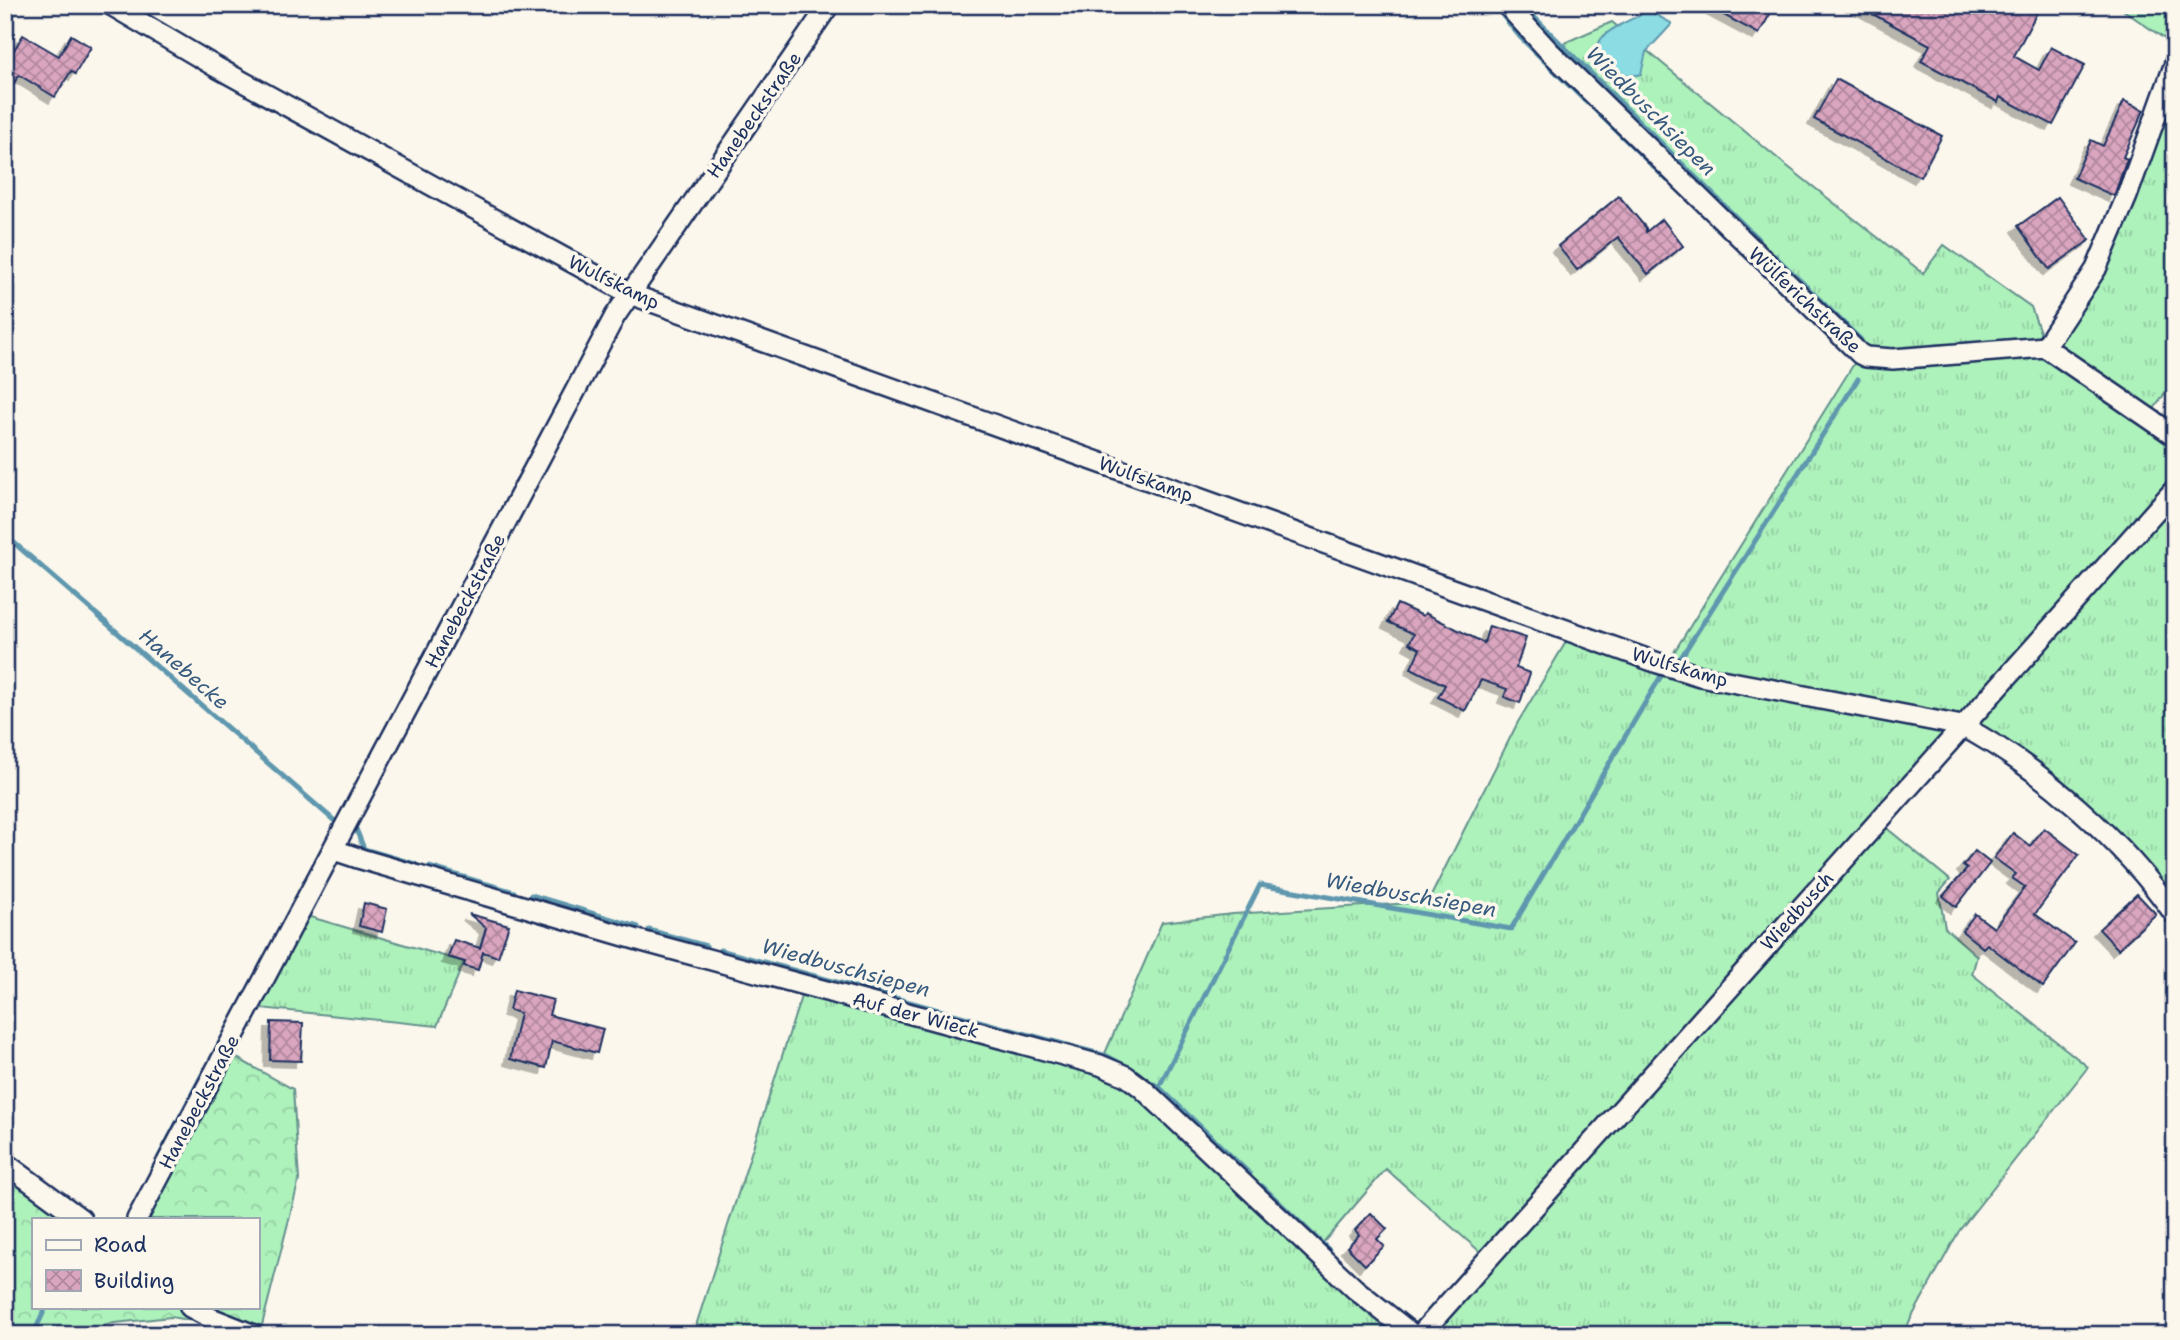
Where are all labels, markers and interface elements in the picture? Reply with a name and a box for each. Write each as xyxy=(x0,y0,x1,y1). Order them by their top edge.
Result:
water label: Wiedbuschsiepen xyxy=(1580,40,1722,182)
street label: Hanebeckstraße xyxy=(701,47,807,183)
street label: Wülferichstraße xyxy=(1743,241,1867,359)
street label: Wulfskamp xyxy=(564,249,664,315)
street label: Wulfskamp xyxy=(1095,450,1197,508)
street label: Hanebeckstraße xyxy=(419,529,511,673)
water label: Hanebecke xyxy=(133,622,235,716)
street label: Wulfskamp xyxy=(1629,641,1731,693)
water label: Wiedbuschsiepen xyxy=(1323,866,1499,924)
street label: Wiedbusch xyxy=(1755,866,1839,956)
water label: Wiedbuschsiepen xyxy=(759,932,933,1004)
street label: Auf der Wieck xyxy=(850,986,982,1044)
street label: Hanebeckstraße xyxy=(153,1030,245,1174)
legend xyxy=(32,1218,259,1308)
text: Road xyxy=(94,1231,147,1259)
text: Building xyxy=(94,1267,174,1295)

